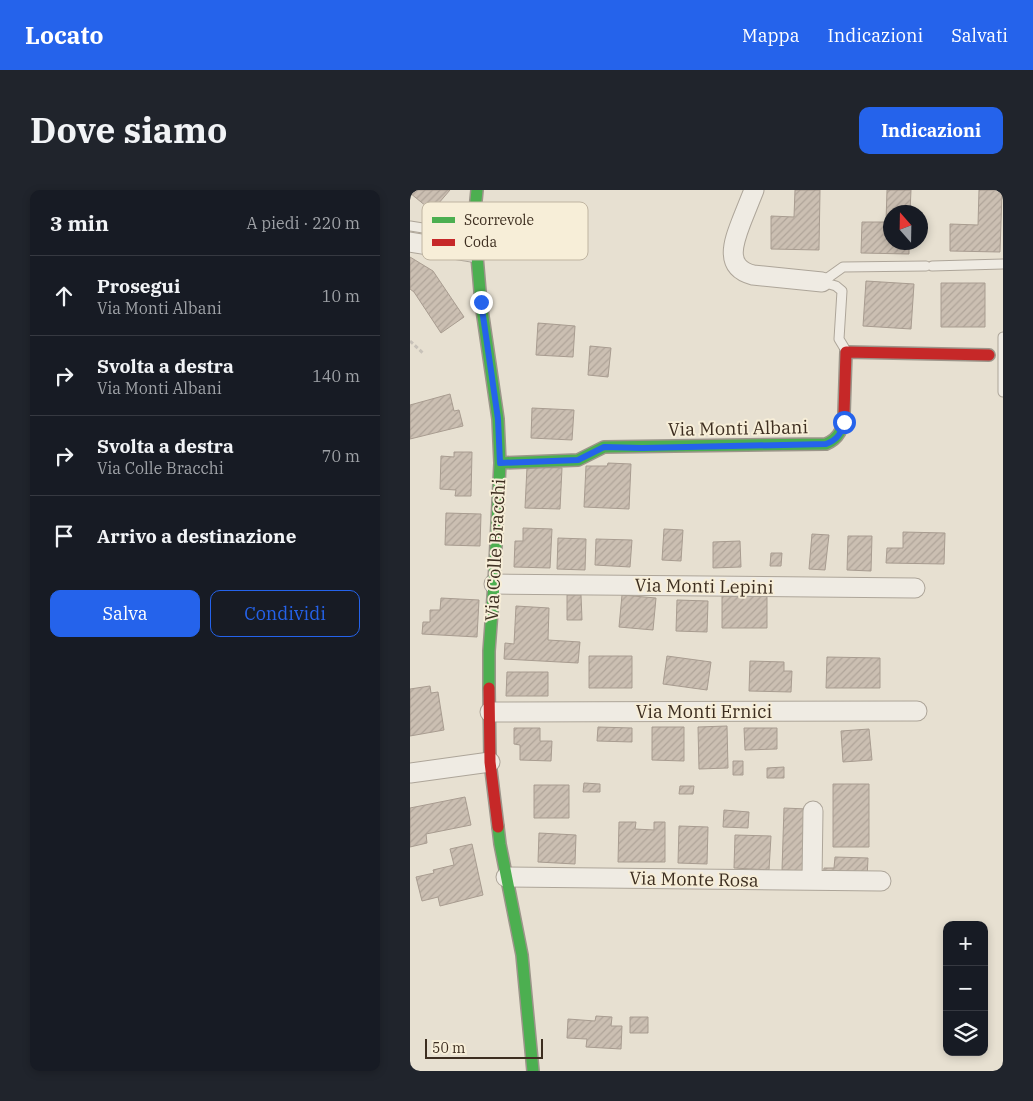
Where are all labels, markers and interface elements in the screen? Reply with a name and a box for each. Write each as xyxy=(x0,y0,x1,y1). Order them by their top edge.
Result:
text: Locato xyxy=(25,19,103,51)
text: Mappa xyxy=(742,24,800,47)
text: Indicazioni xyxy=(828,24,923,47)
text: Salvati xyxy=(951,24,1008,47)
text: Dove siamo xyxy=(30,107,227,153)
button: Indicazioni xyxy=(859,107,1003,154)
legend xyxy=(422,202,588,260)
north arrow xyxy=(883,205,928,250)
text: 3 min xyxy=(50,209,109,237)
text: Scorrevole xyxy=(464,211,534,229)
text: A piedi · 220 m xyxy=(247,213,360,233)
text: Coda xyxy=(464,233,497,251)
text: Prosegui xyxy=(97,274,180,298)
icon: ahead xyxy=(50,282,78,310)
text: 10 m xyxy=(322,286,360,306)
route end xyxy=(470,291,493,314)
text: Via Monti Albani xyxy=(97,298,222,318)
text: Svolta a destra xyxy=(97,354,234,378)
icon: right xyxy=(50,362,78,390)
text: 140 m xyxy=(312,366,360,386)
text: Via Monti Albani xyxy=(97,378,222,398)
route start xyxy=(833,411,856,434)
street label: Via Monti Albani xyxy=(668,415,809,441)
text: Svolta a destra xyxy=(97,434,234,458)
icon: right xyxy=(50,442,78,470)
text: 70 m xyxy=(322,446,360,466)
text: Via Colle Bracchi xyxy=(97,458,224,478)
street label: Via Colle Bracchi xyxy=(480,478,510,622)
icon: arrive xyxy=(50,522,78,550)
text: Arrivo a destinazione xyxy=(97,524,296,548)
street label: Via Monti Lepini xyxy=(634,573,774,599)
button: Salva xyxy=(50,590,200,637)
button: Condividi xyxy=(210,590,360,637)
street label: Via Monti Ernici xyxy=(636,700,773,723)
street label: Via Monte Rosa xyxy=(629,866,759,892)
map controls xyxy=(943,921,988,1056)
button: + xyxy=(943,921,988,966)
button: − xyxy=(943,966,988,1011)
button: layers xyxy=(943,1011,988,1056)
scale bar xyxy=(425,1036,542,1059)
text: 50 m xyxy=(432,1039,465,1057)

